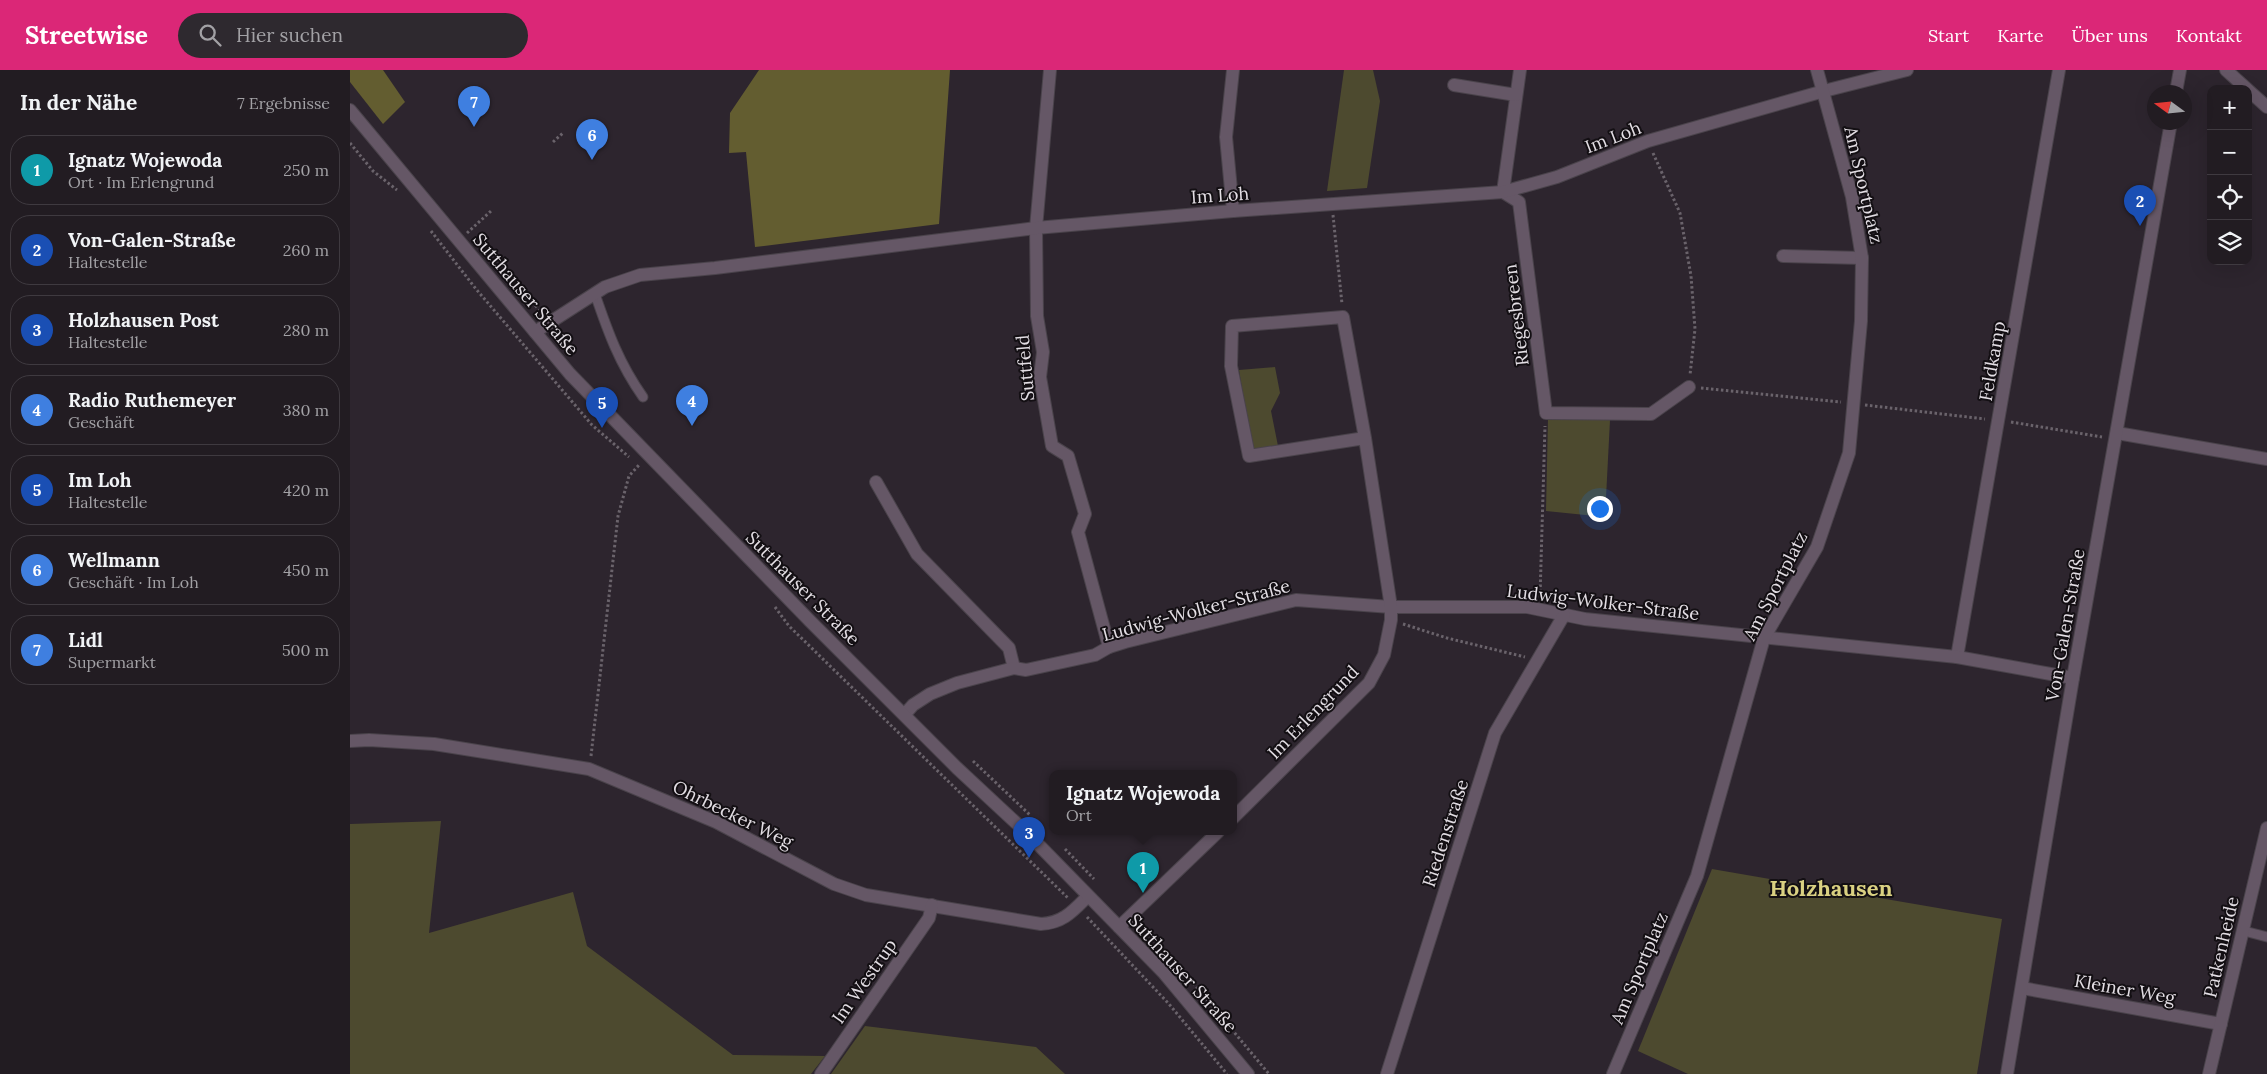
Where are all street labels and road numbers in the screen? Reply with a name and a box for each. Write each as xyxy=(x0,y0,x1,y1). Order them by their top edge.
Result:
street label: Im Loh xyxy=(1582,116,1645,158)
street label: Am Sportplatz xyxy=(1839,123,1889,246)
street label: Im Loh xyxy=(1190,181,1250,209)
street label: Sutthauser Straße xyxy=(468,228,584,360)
street label: Riegesbreen xyxy=(1498,263,1534,367)
street label: Feldkamp xyxy=(1974,319,2010,403)
street label: Suttfeld xyxy=(1011,334,1039,402)
street label: Sutthauser Straße xyxy=(741,526,865,650)
street label: Am Sportplatz xyxy=(1737,528,1812,645)
street label: Von-Galen-Straße xyxy=(2040,547,2090,704)
street label: Ludwig-Wolker-Straße xyxy=(1099,574,1293,646)
street label: Ludwig-Wolker-Straße xyxy=(1505,579,1701,625)
street label: Im Erlengrund xyxy=(1263,660,1364,764)
street label: Ohrbecker Weg xyxy=(669,775,798,854)
street label: Riedenstraße xyxy=(1417,776,1473,890)
street label: Patkenheide xyxy=(2198,894,2244,1000)
street label: Sutthauser Straße xyxy=(1123,909,1243,1037)
street label: Am Sportplatz xyxy=(1605,909,1673,1028)
street label: Im Westrup xyxy=(826,934,902,1028)
street label: Kleiner Weg xyxy=(2073,969,2178,1009)

